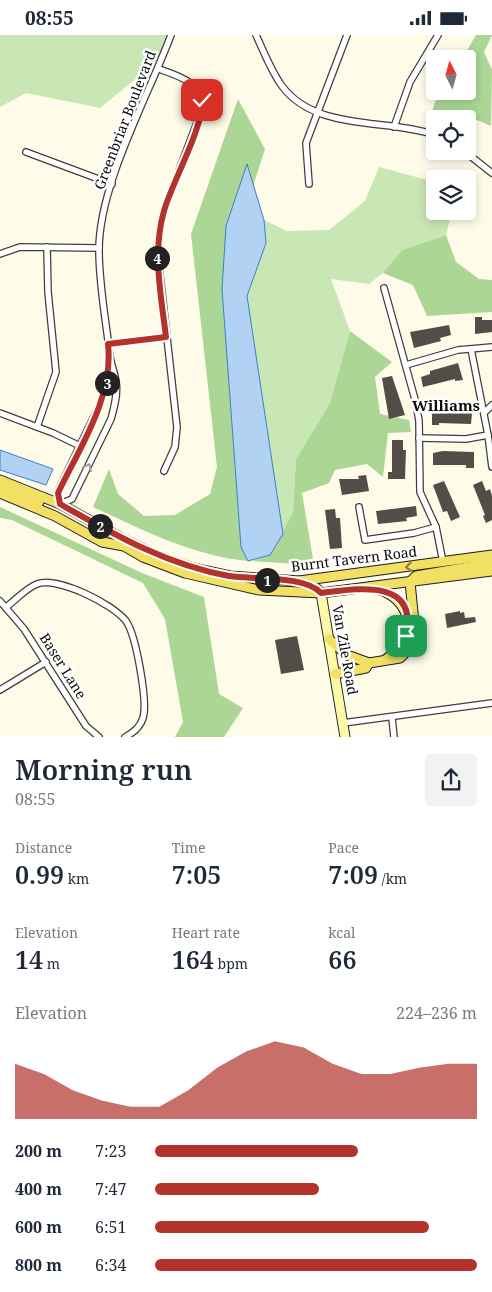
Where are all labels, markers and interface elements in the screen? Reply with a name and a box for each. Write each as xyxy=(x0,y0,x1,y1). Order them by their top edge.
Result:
text: 08:55 xyxy=(25,5,74,31)
street label: Greenbriar Boulevard xyxy=(89,47,160,192)
north arrow xyxy=(426,50,476,100)
map controls xyxy=(426,50,476,220)
pin xyxy=(181,79,223,121)
icon: check xyxy=(188,86,216,114)
button: locate xyxy=(426,110,476,160)
button: layers xyxy=(426,170,476,220)
pin: 4 xyxy=(144,245,170,271)
text: 4 xyxy=(154,249,161,268)
pin: 3 xyxy=(94,371,120,395)
text: 3 xyxy=(104,374,111,393)
district label: Williams xyxy=(412,395,480,415)
one-way arrow xyxy=(82,463,92,472)
pin: 2 xyxy=(88,513,112,539)
text: 2 xyxy=(97,517,104,536)
street label: Burnt Tavern Road xyxy=(290,541,418,576)
one-way arrow xyxy=(405,561,413,572)
pin: 1 xyxy=(254,567,280,593)
text: 1 xyxy=(264,571,271,590)
street label: Van Zile Road xyxy=(328,603,363,697)
pin xyxy=(385,615,427,657)
icon: arrive xyxy=(392,622,420,650)
street label: Baser Lane xyxy=(36,629,91,702)
text: Morning run xyxy=(15,750,192,788)
button: share xyxy=(425,754,477,806)
text: 08:55 xyxy=(15,788,55,810)
text: Distance xyxy=(15,838,72,857)
text: Time xyxy=(172,838,205,857)
text: Pace xyxy=(328,838,359,857)
text: 0.99 xyxy=(15,857,64,891)
text: 7:05 xyxy=(172,857,221,891)
text: 7:09 xyxy=(328,857,378,891)
text: km xyxy=(64,869,89,888)
text: /km xyxy=(378,869,407,888)
text: Elevation xyxy=(15,923,78,942)
text: Heart rate xyxy=(172,923,240,942)
text: kcal xyxy=(328,923,355,942)
text: 14 xyxy=(15,942,43,976)
text: 164 xyxy=(172,942,214,976)
text: 66 xyxy=(328,942,356,976)
text: m xyxy=(43,954,60,973)
text: bpm xyxy=(214,954,248,973)
text: Elevation xyxy=(15,1002,87,1024)
text: 224–236 m xyxy=(396,1002,477,1024)
text: 200 m xyxy=(15,1140,62,1162)
text: 7:23 xyxy=(95,1140,126,1162)
text: 400 m xyxy=(15,1178,62,1200)
text: 7:47 xyxy=(95,1178,126,1200)
text: 600 m xyxy=(15,1216,62,1238)
text: 6:51 xyxy=(95,1216,126,1238)
text: 800 m xyxy=(15,1254,62,1276)
text: 6:34 xyxy=(95,1254,126,1276)

